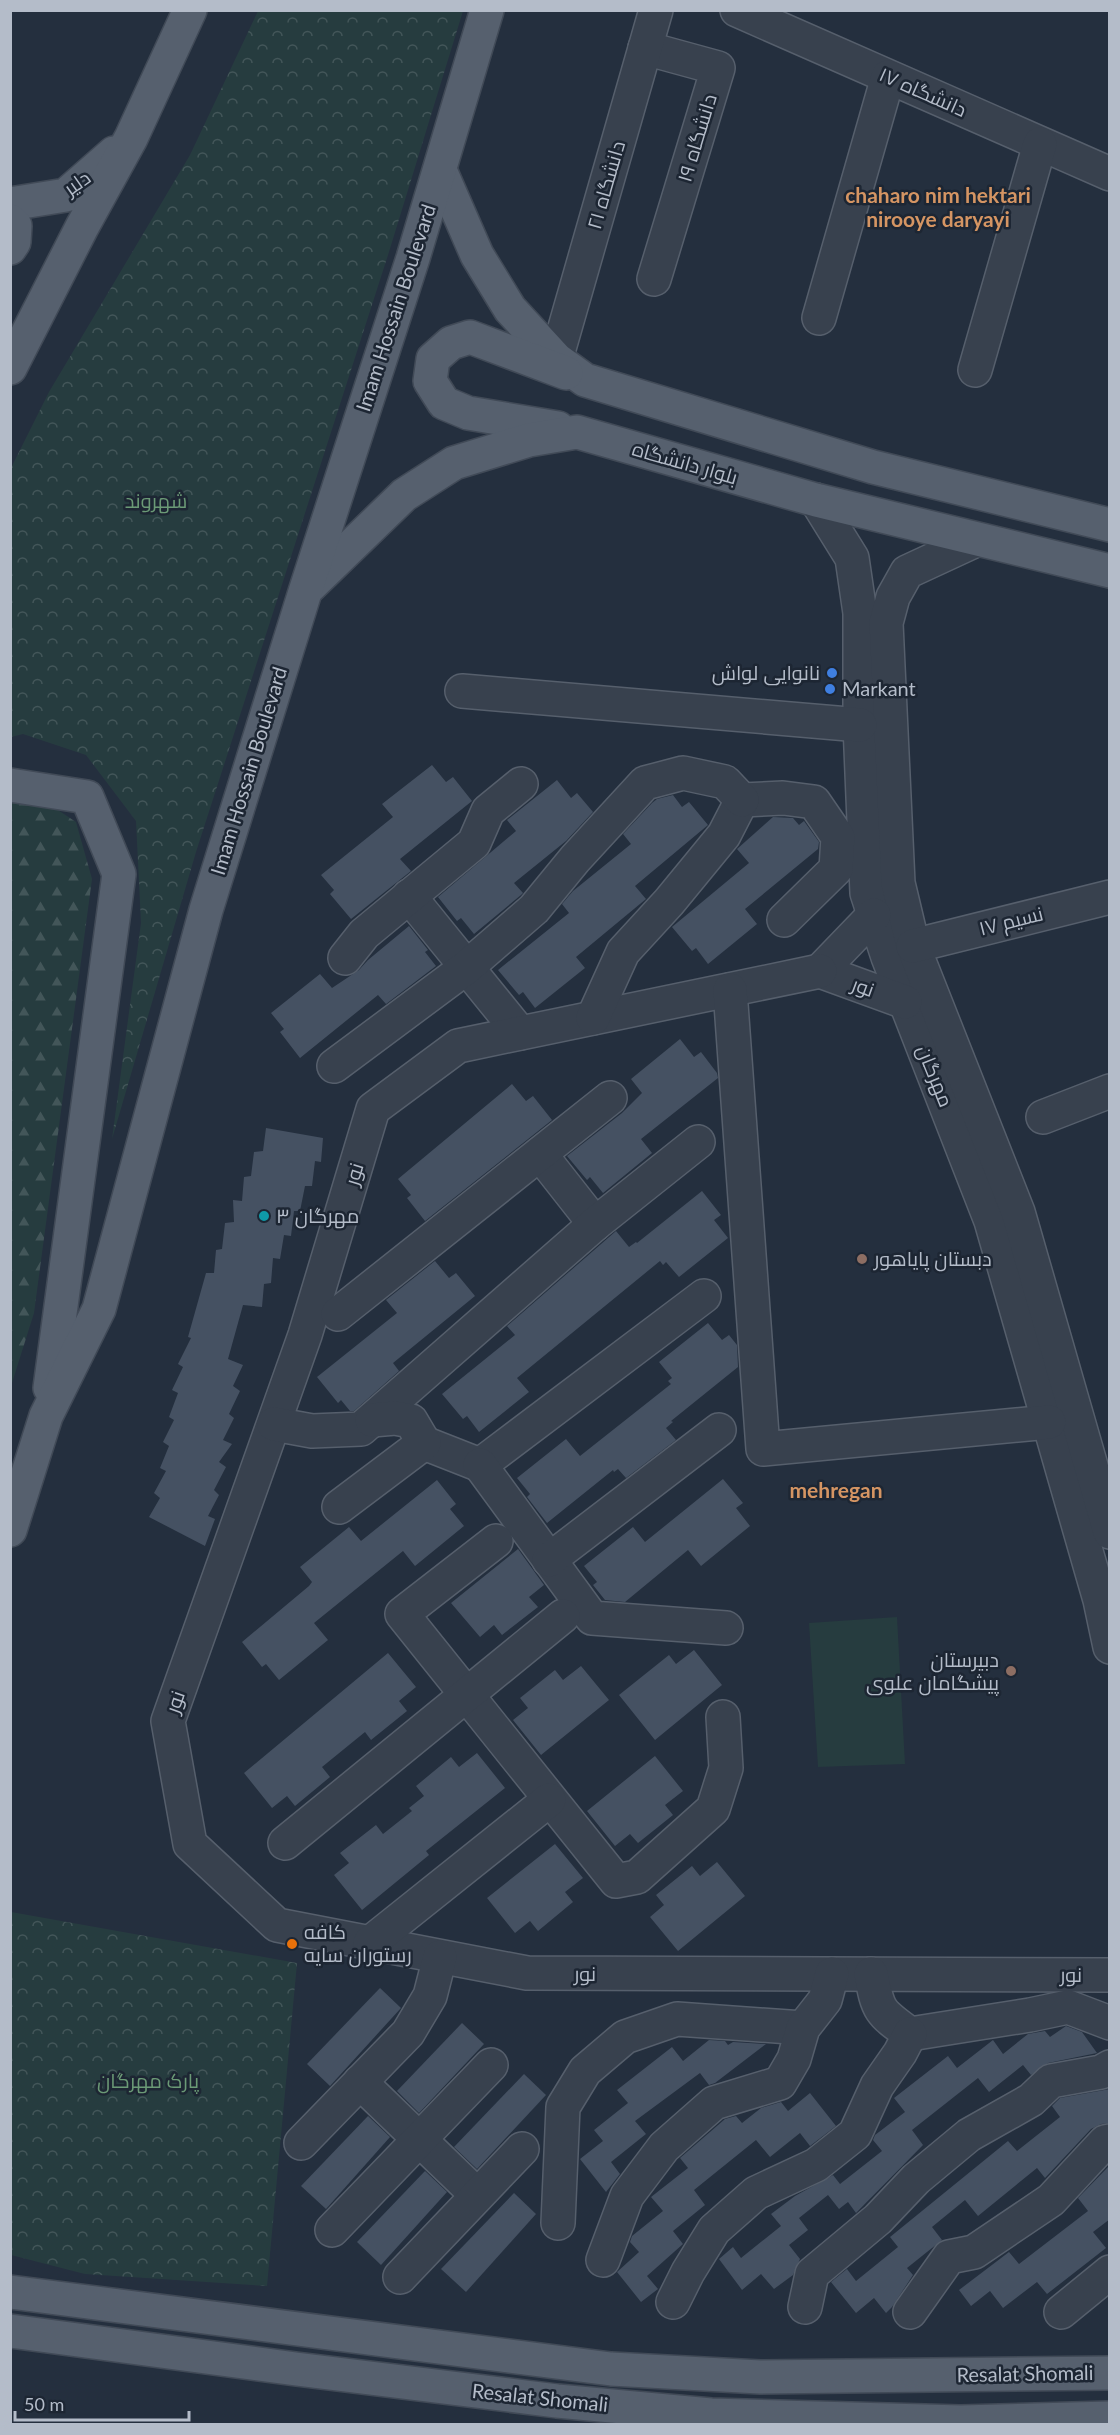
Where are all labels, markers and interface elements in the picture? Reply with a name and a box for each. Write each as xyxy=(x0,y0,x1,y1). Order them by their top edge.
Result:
street label: دانشگاه ۱۷ xyxy=(876,61,971,121)
street label: دانشگاه ۱۹ xyxy=(671,91,721,185)
street label: دانشگاه ۲۱ xyxy=(581,138,629,232)
street label: دلیر xyxy=(58,165,95,201)
district label: chaharo nim hektari nirooye daryayi xyxy=(845,182,1031,231)
street label: Imam Hossain Boulevard xyxy=(350,201,440,414)
street label: بلوار دانشگاه xyxy=(630,436,741,489)
park label: شهروند xyxy=(125,488,187,514)
place label: نانوایی لواش xyxy=(712,660,820,686)
street label: Imam Hossain Boulevard xyxy=(205,664,291,878)
marker: نانوایی لواش xyxy=(825,666,839,680)
place label: Markant xyxy=(842,676,916,700)
marker: Markant xyxy=(823,682,837,696)
street label: نسیم ۱۷ xyxy=(976,900,1046,942)
street label: نور xyxy=(848,971,878,1002)
street label: مهرگان xyxy=(911,1041,959,1111)
street label: نور xyxy=(338,1160,369,1189)
place label: مهرگان ۳ xyxy=(276,1203,359,1229)
marker: مهرگان ۳ xyxy=(257,1209,271,1223)
place label: دبستان پایاهور xyxy=(873,1246,992,1272)
marker: دبستان پایاهور xyxy=(855,1252,869,1266)
district label: mehregan xyxy=(790,1477,882,1502)
place label: دبیرستان پیشگامان علوی xyxy=(866,1647,1000,1696)
marker: دبیرستان پیشگامان علوی xyxy=(1004,1664,1018,1678)
street label: نور xyxy=(159,1687,190,1717)
place label: کافه رستوران سایه xyxy=(304,1919,412,1968)
marker: کافه رستوران سایه xyxy=(285,1937,299,1951)
street label: نور xyxy=(573,1961,596,1986)
street label: نور xyxy=(1059,1962,1082,1987)
park label: پارک مهرگان xyxy=(97,2068,200,2094)
street label: Resalat Shomali xyxy=(956,2360,1094,2386)
street label: Resalat Shomali xyxy=(471,2378,609,2416)
scale bar xyxy=(15,2384,189,2422)
text: 50 m xyxy=(24,2393,64,2415)

